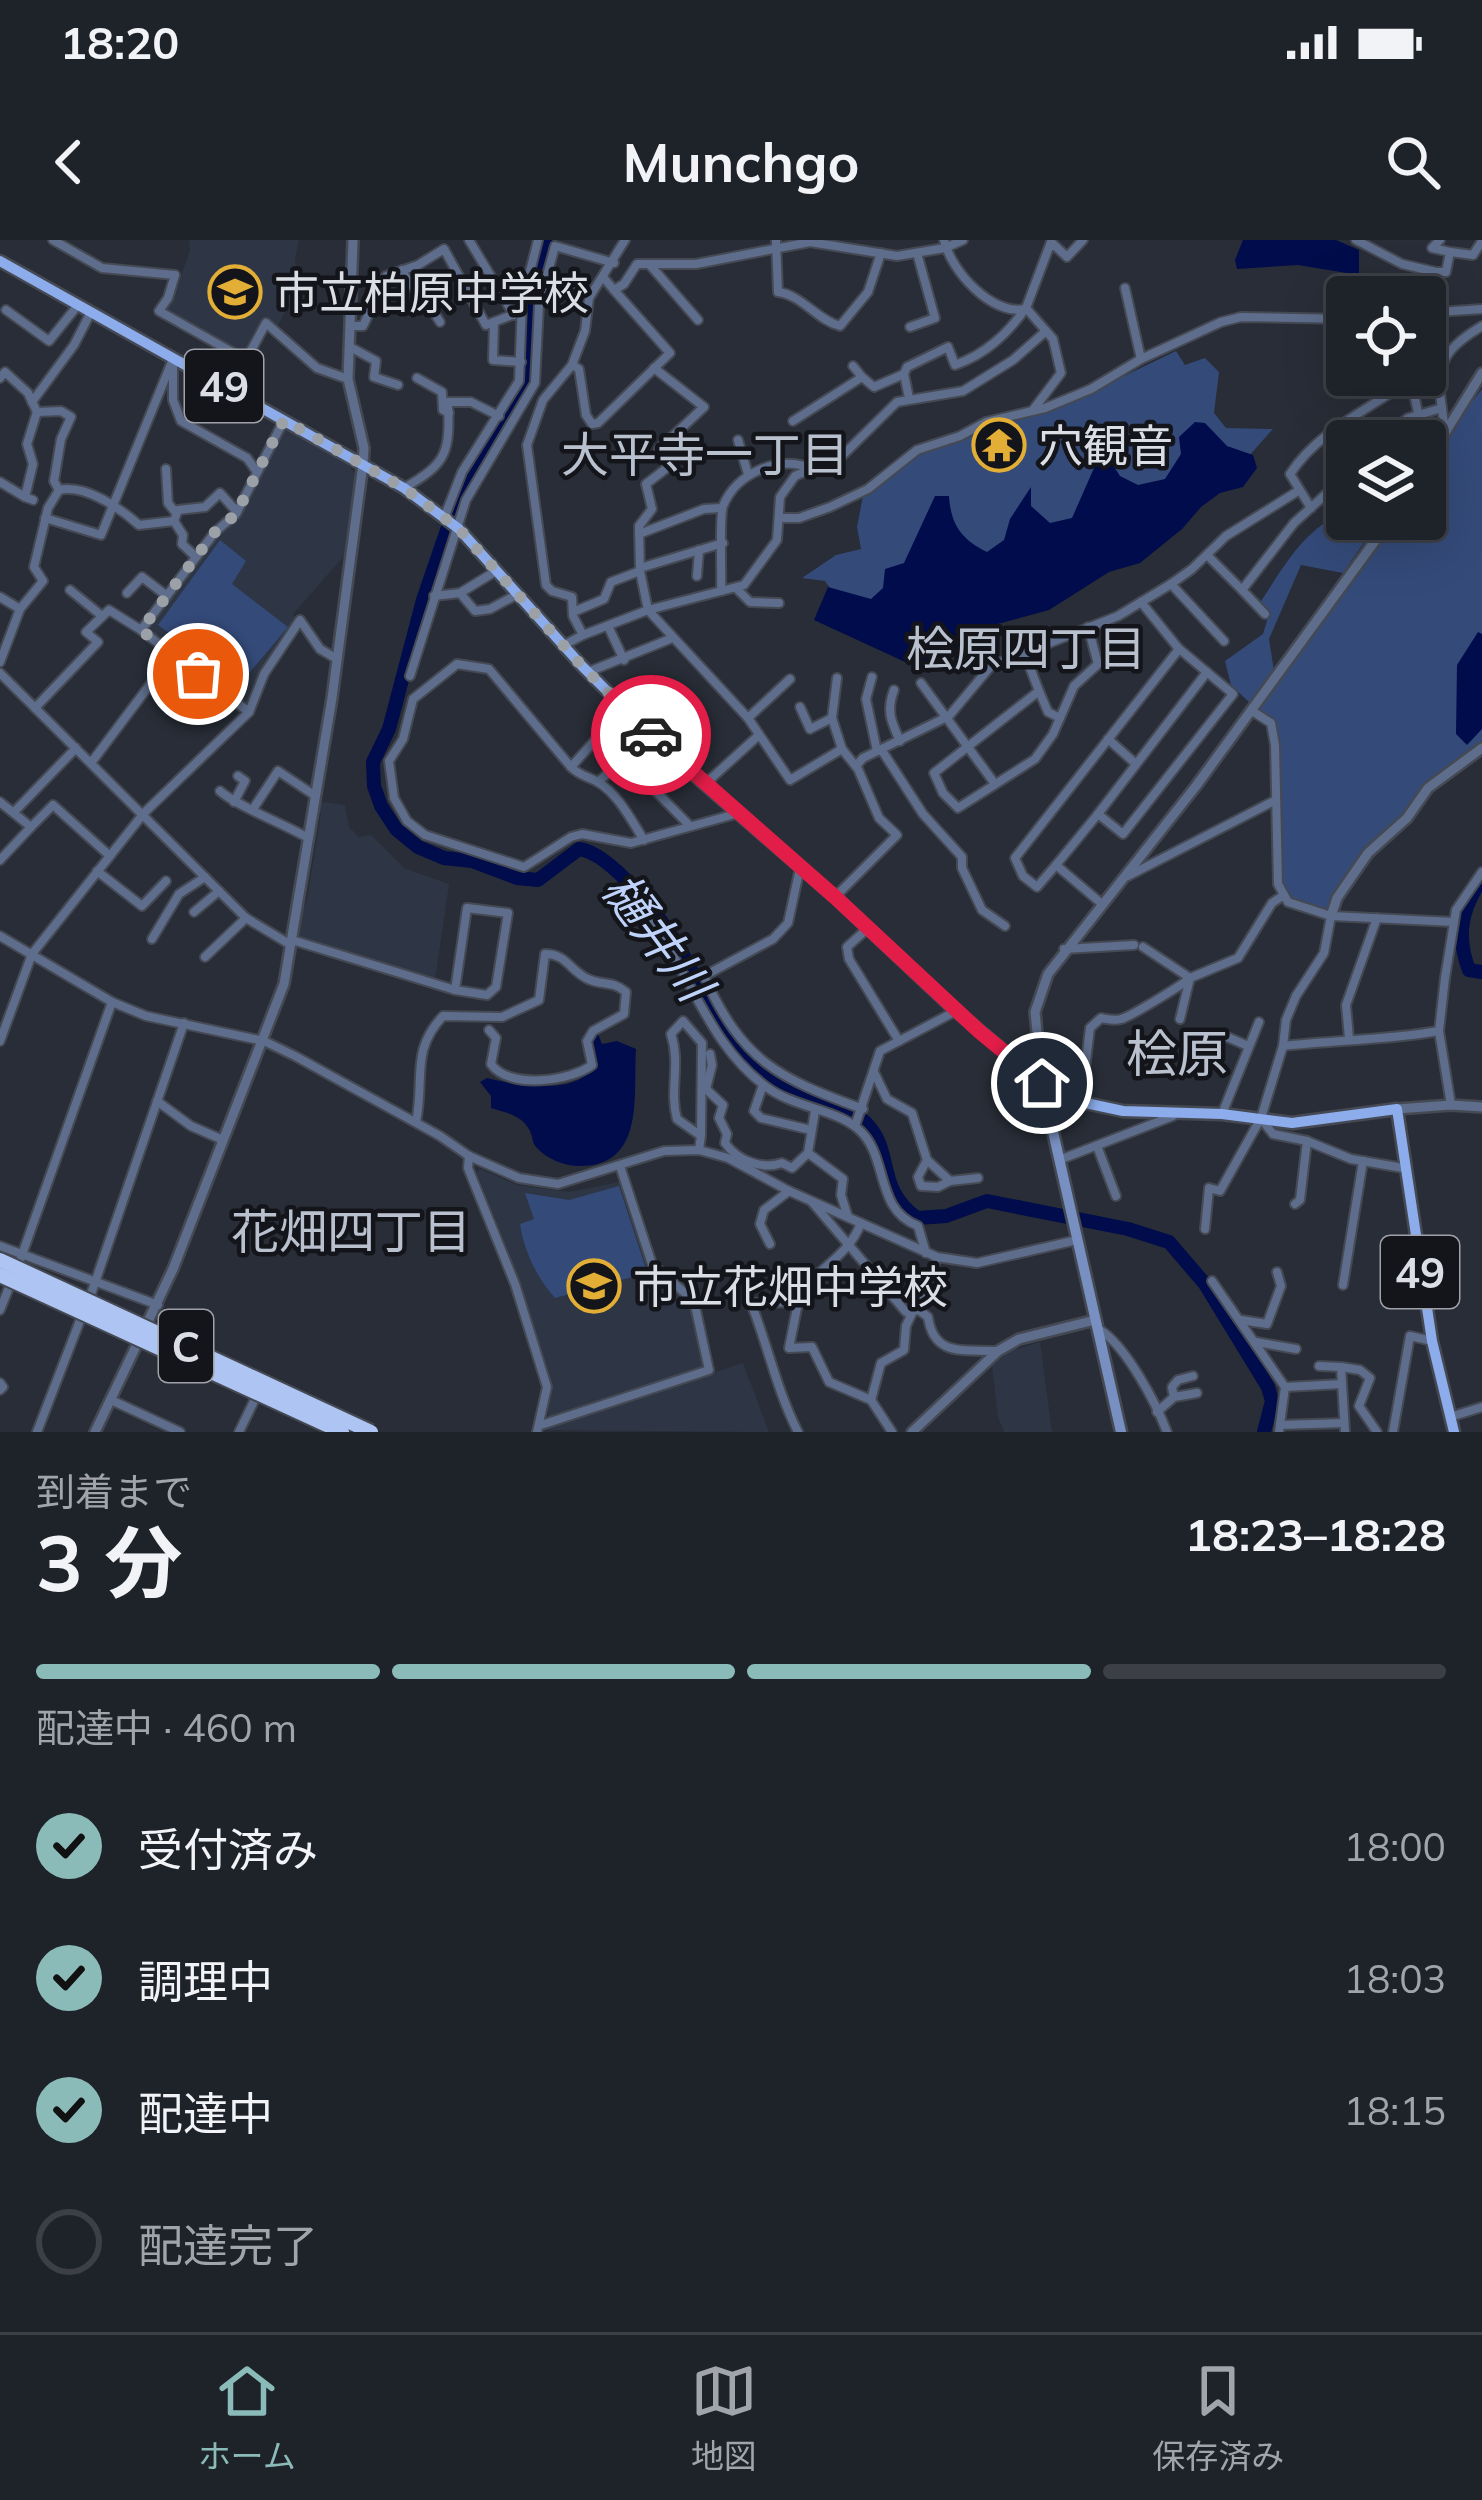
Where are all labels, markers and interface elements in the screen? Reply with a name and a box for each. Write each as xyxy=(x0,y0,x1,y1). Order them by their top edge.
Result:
text: 18:20 xyxy=(60,14,179,70)
text: Munchgo xyxy=(622,128,860,196)
icon: back xyxy=(36,129,102,195)
icon: search xyxy=(1380,129,1446,195)
school or university icon: 市立柏原中学校 xyxy=(207,264,263,320)
place label: 市立柏原中学校 xyxy=(274,264,589,320)
map controls xyxy=(1326,276,1446,540)
button: locate xyxy=(1326,276,1446,396)
road number: 49 xyxy=(185,350,263,422)
temple icon: 穴観音 xyxy=(971,417,1027,473)
place label: 穴観音 xyxy=(1038,417,1173,473)
button: layers xyxy=(1326,420,1446,540)
district label: 大平寺一丁目 xyxy=(561,424,849,484)
district label: 桧原四丁目 xyxy=(906,618,1146,678)
pin xyxy=(147,623,249,725)
icon: bag xyxy=(165,641,231,707)
courier xyxy=(591,675,711,795)
icon: car xyxy=(618,702,684,768)
water label: 樋井川 xyxy=(591,860,728,1016)
district label: 桧原 xyxy=(1126,1021,1228,1085)
pin xyxy=(991,1032,1093,1134)
icon: home xyxy=(1009,1050,1075,1116)
district label: 花畑四丁目 xyxy=(231,1201,471,1261)
road number: 49 xyxy=(1381,1236,1459,1308)
school or university icon: 市立花畑中学校 xyxy=(566,1258,622,1314)
place label: 市立花畑中学校 xyxy=(633,1258,948,1314)
road number: C xyxy=(159,1310,213,1382)
text: 到着まで xyxy=(36,1467,192,1516)
text: 18:23–18:28 xyxy=(1185,1506,1446,1562)
text: 3 分 xyxy=(36,1513,182,1611)
text: 配達中 · 460 m xyxy=(36,1703,297,1752)
icon: check xyxy=(36,1813,102,1879)
text: 受付済み xyxy=(138,1821,318,1877)
text: 18:00 xyxy=(1344,1822,1446,1871)
icon: check xyxy=(36,1945,102,2011)
text: 調理中 xyxy=(138,1953,273,2009)
text: 18:03 xyxy=(1344,1954,1446,2003)
icon: check xyxy=(36,2077,102,2143)
text: 配達中 xyxy=(138,2085,273,2141)
text: 18:15 xyxy=(1344,2086,1446,2135)
text: 配達完了 xyxy=(138,2217,318,2273)
tab: ホーム xyxy=(198,2358,296,2478)
tab: 地図 xyxy=(691,2358,757,2478)
tab: 保存済み xyxy=(1152,2358,1284,2478)

